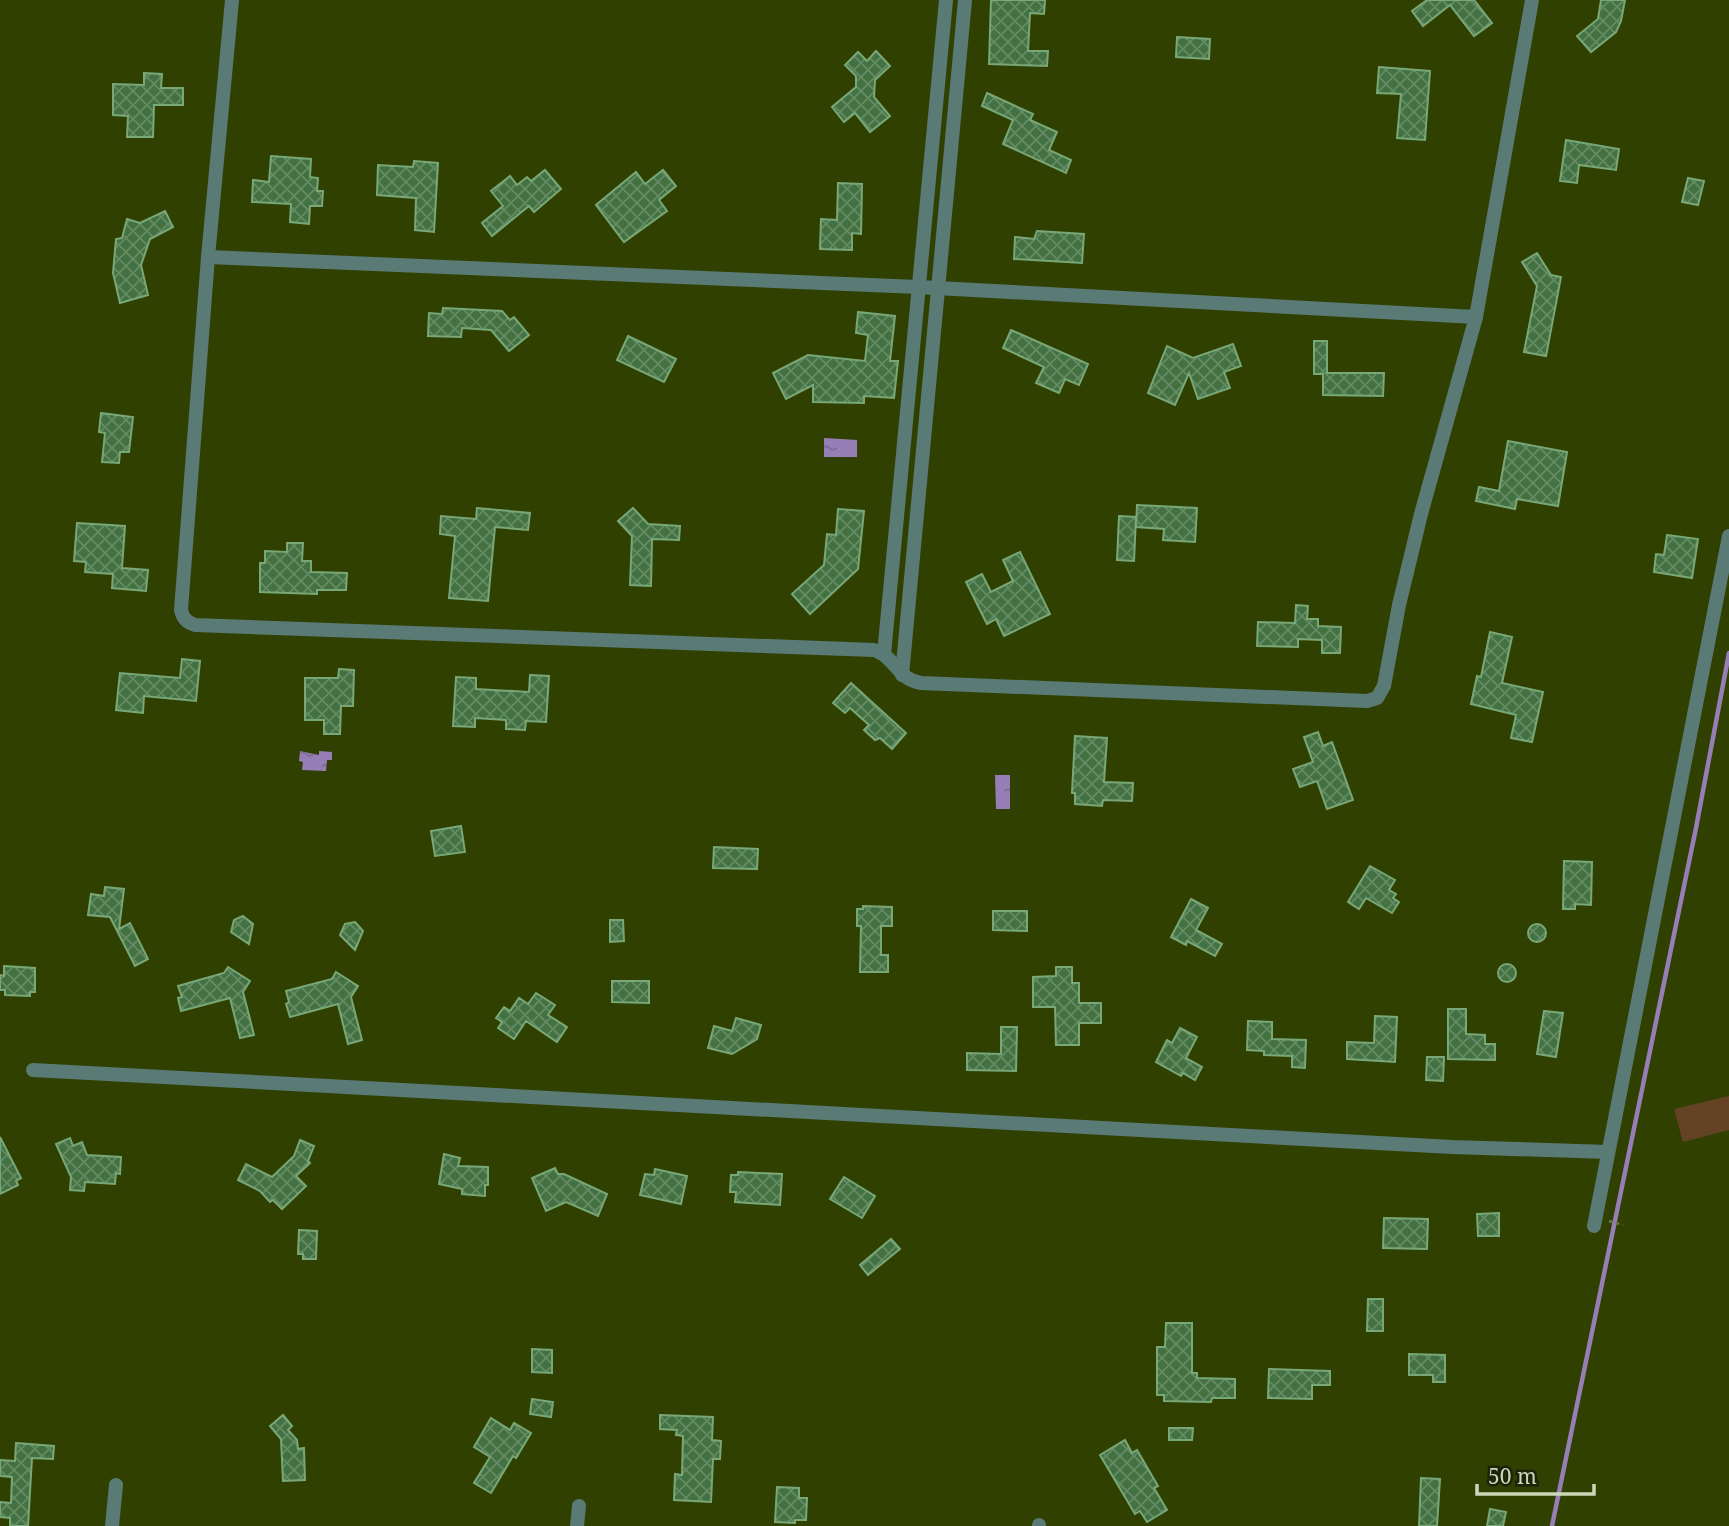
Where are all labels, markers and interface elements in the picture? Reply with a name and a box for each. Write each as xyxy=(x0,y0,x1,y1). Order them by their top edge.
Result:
scale bar xyxy=(1477,1452,1594,1496)
text: 50 m xyxy=(1488,1462,1537,1490)

